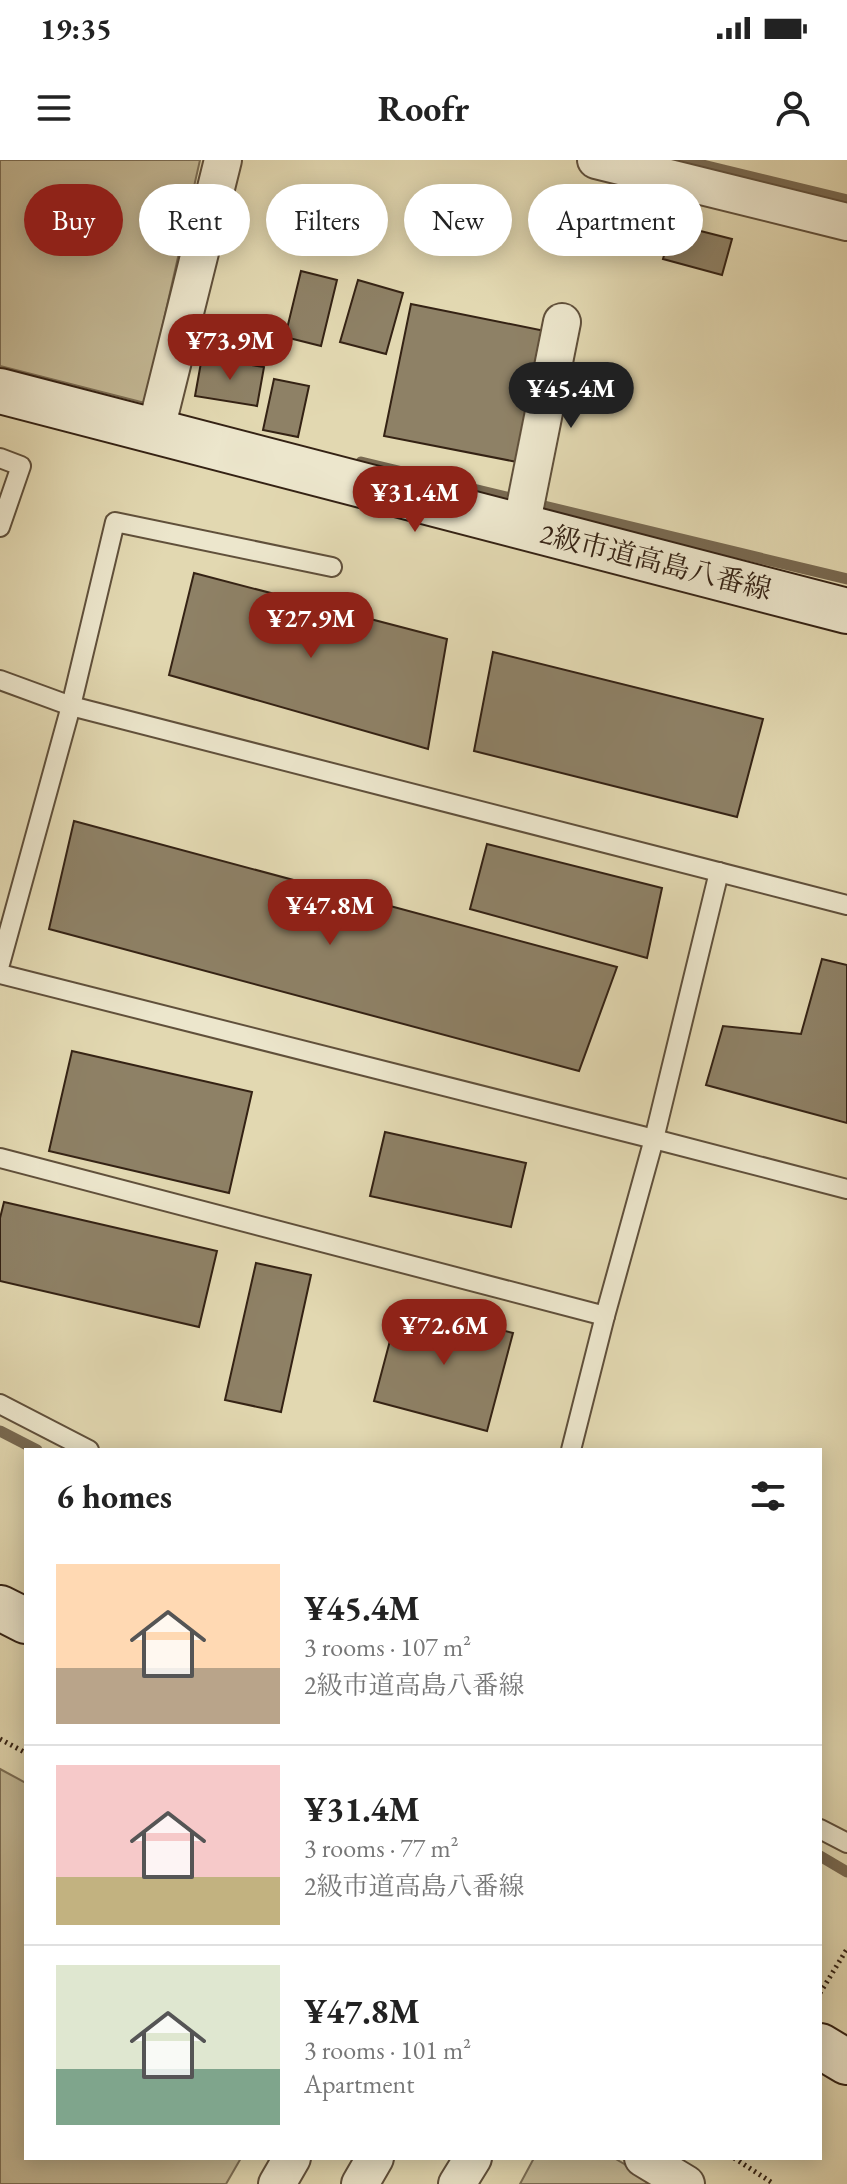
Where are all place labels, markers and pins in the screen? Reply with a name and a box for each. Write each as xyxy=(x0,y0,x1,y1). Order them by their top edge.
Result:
pin: ¥73.9M xyxy=(165,314,295,382)
pin: ¥45.4M xyxy=(506,362,636,430)
pin: ¥31.4M xyxy=(350,466,480,534)
pin: ¥27.9M xyxy=(246,592,376,660)
pin: ¥47.8M xyxy=(265,879,395,947)
pin: ¥72.6M xyxy=(379,1299,509,1367)

